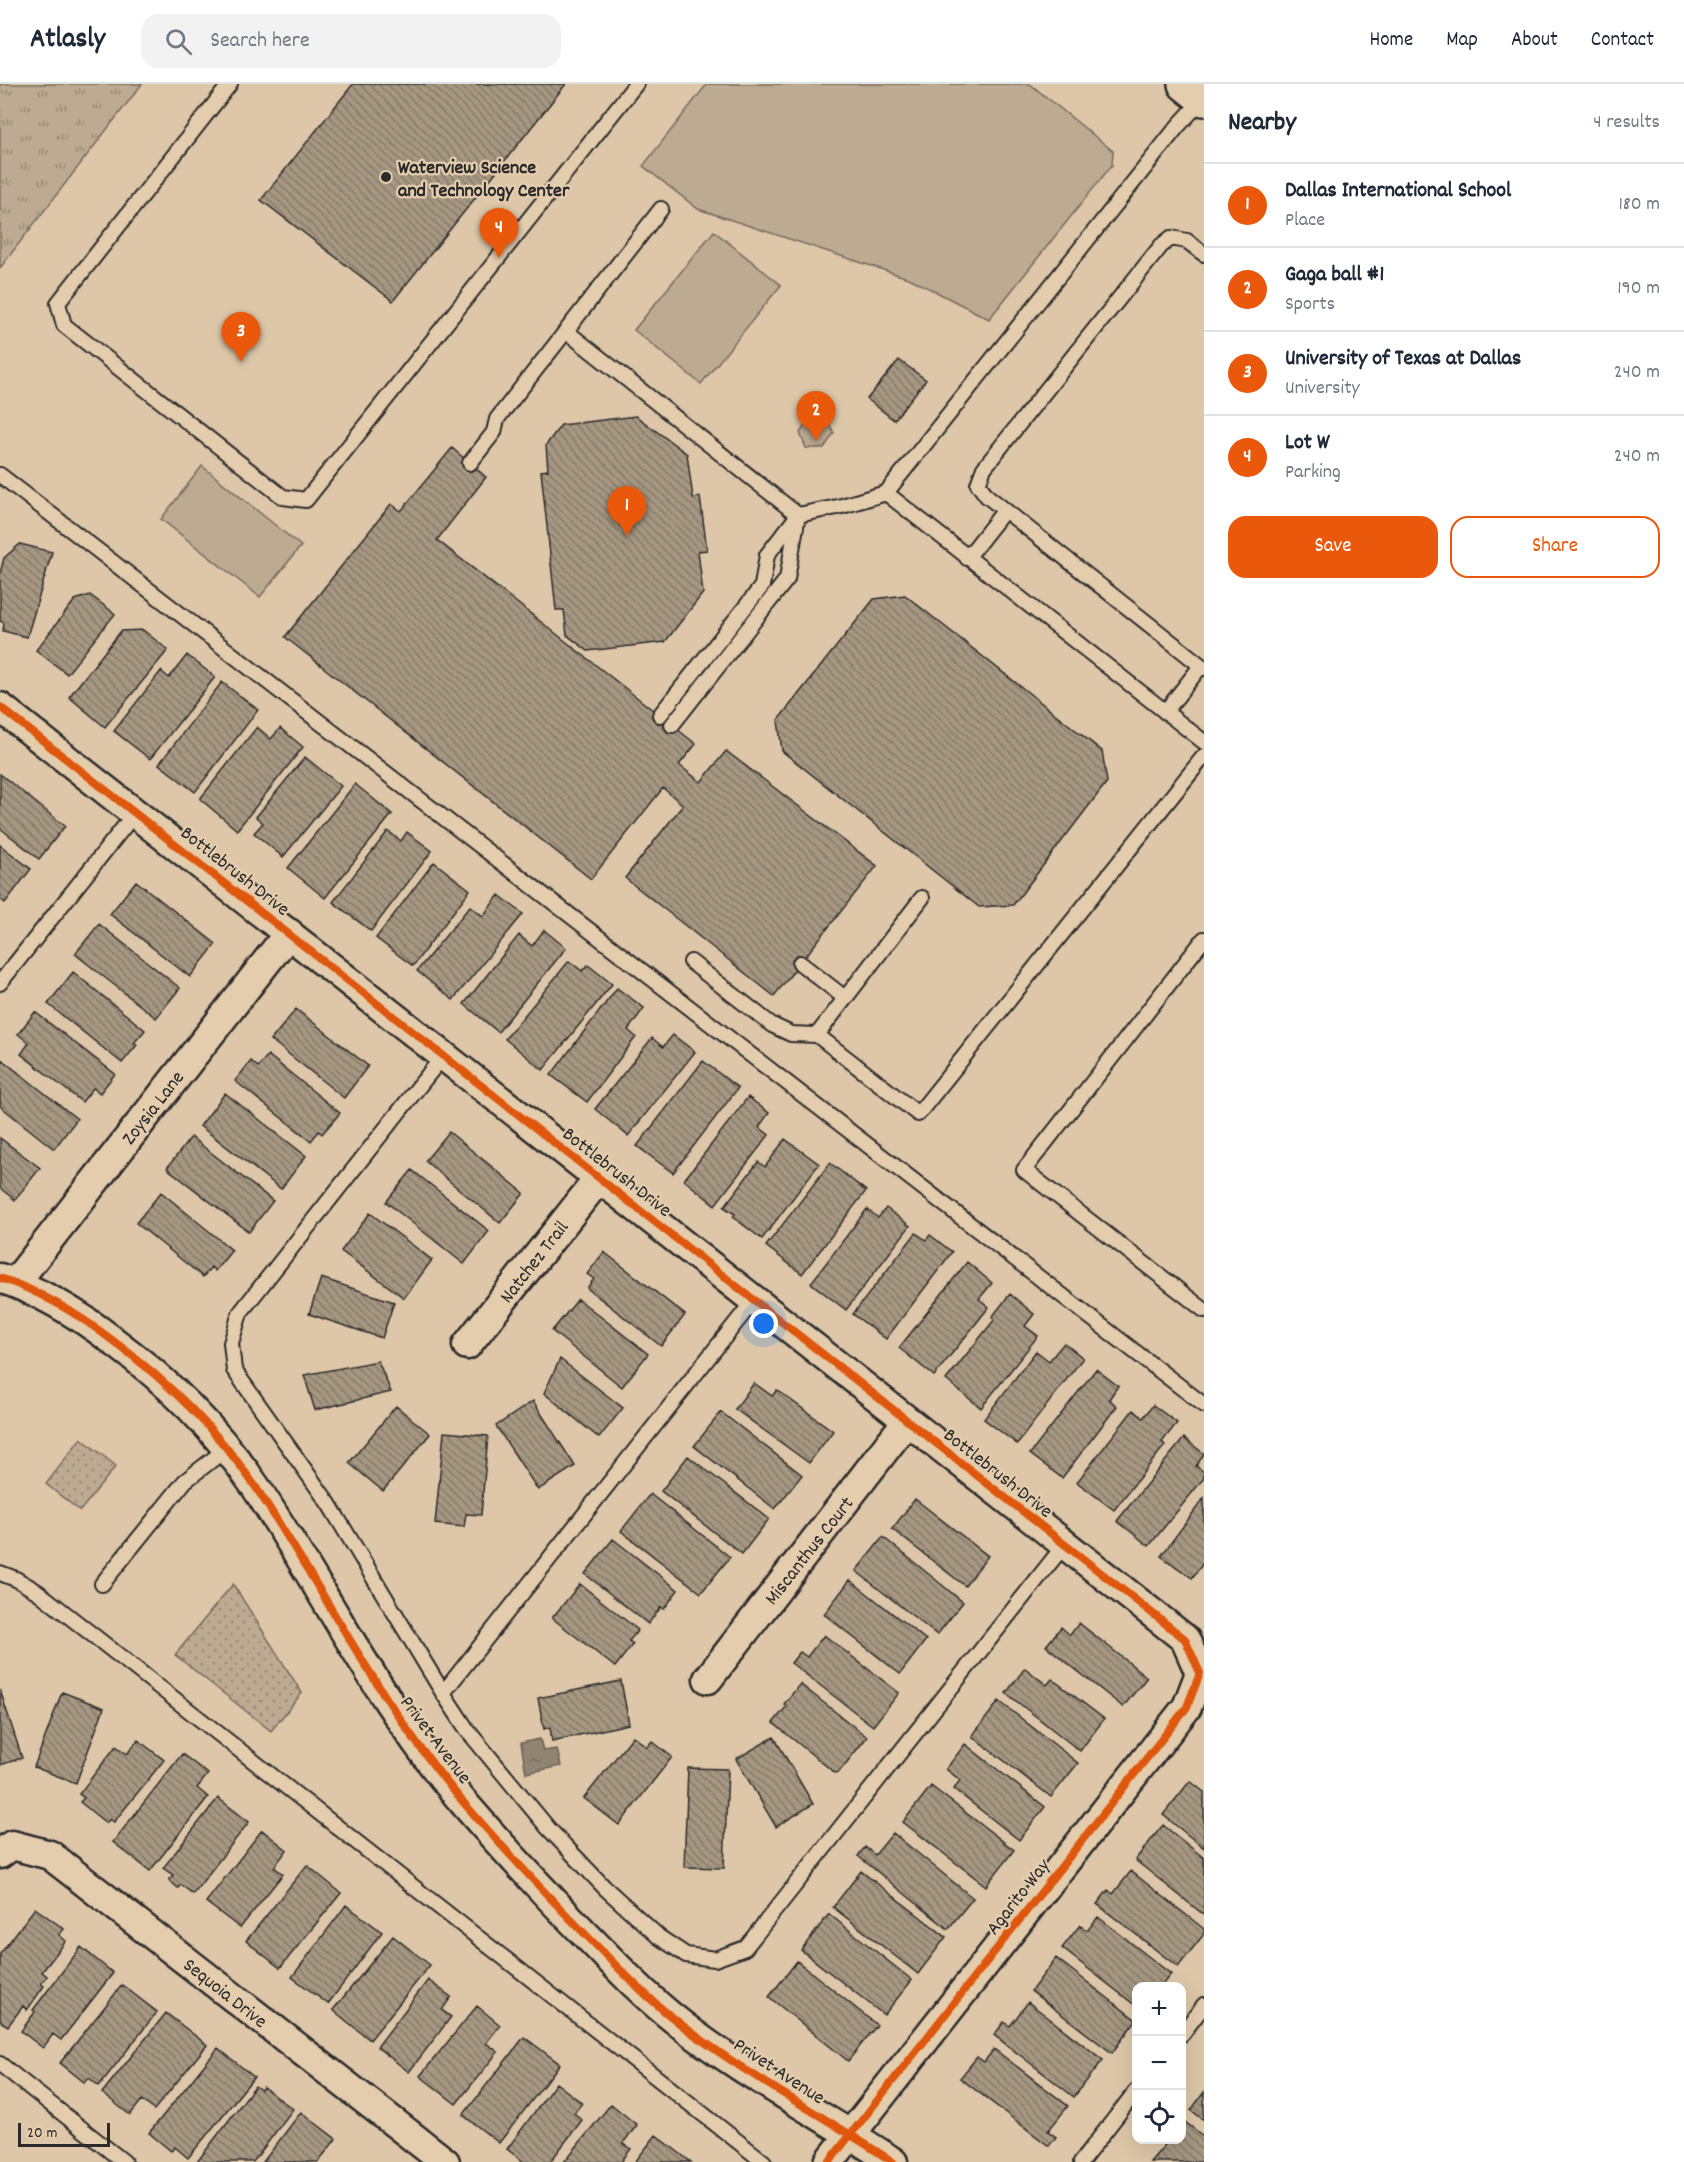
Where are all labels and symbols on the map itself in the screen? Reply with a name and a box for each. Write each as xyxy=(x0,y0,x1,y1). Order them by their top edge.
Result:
place label: Waterview Science and Technology Center xyxy=(398,155,570,206)
marker: Waterview Science and Technology Center xyxy=(379,170,393,184)
pin: 4 xyxy=(480,208,518,258)
pin: 3 xyxy=(222,312,260,362)
pin: 2 xyxy=(796,392,836,441)
pin: 1 xyxy=(608,486,646,536)
street label: Bottlebrush Drive xyxy=(173,821,295,924)
street label: Zoysia Lane xyxy=(116,1066,192,1152)
street label: Bottlebrush Drive xyxy=(555,1122,677,1225)
street label: Natchez Trail xyxy=(494,1215,577,1310)
your location xyxy=(749,1309,778,1338)
street label: Bottlebrush Drive xyxy=(936,1423,1058,1526)
street label: Miscanthus Court xyxy=(759,1492,862,1612)
street label: Privet Avenue xyxy=(392,1691,477,1791)
street label: Agarito Way xyxy=(981,1853,1059,1942)
street label: Sequoia Drive xyxy=(176,1952,272,2036)
street label: Privet Avenue xyxy=(727,2032,830,2113)
scale bar xyxy=(18,2120,110,2148)

